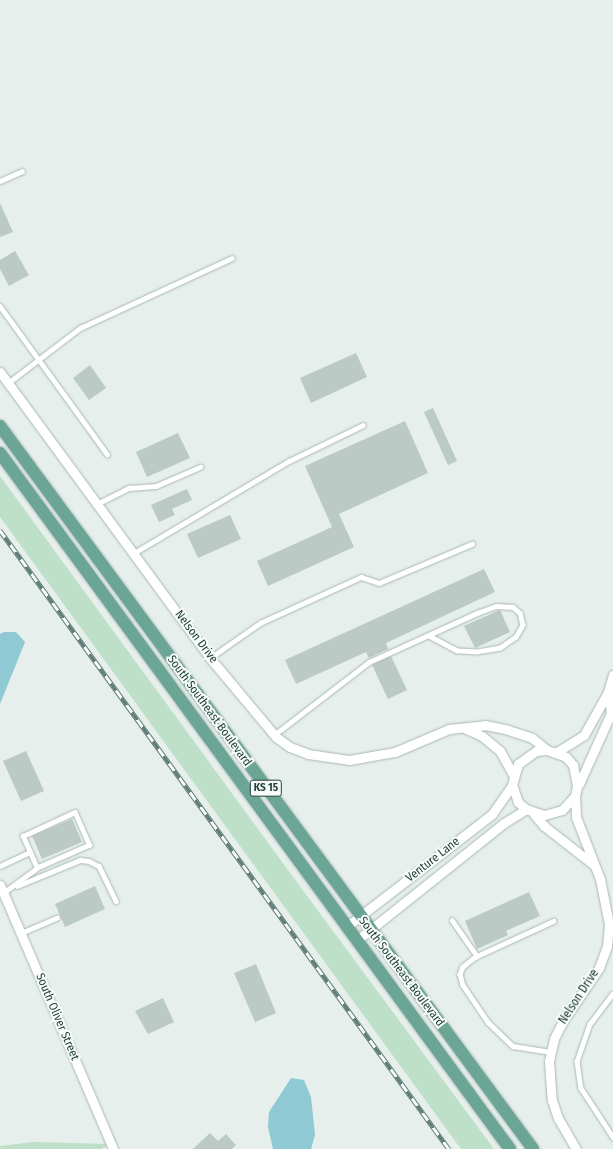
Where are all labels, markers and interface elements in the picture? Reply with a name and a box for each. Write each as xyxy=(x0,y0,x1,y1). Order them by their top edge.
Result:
street label: Nelson Drive xyxy=(171,608,221,666)
street label: South Southeast Boulevard xyxy=(164,653,254,769)
road number: KS 15 xyxy=(249,779,283,797)
street label: Venture Lane xyxy=(403,835,463,885)
street label: South Southeast Boulevard xyxy=(355,914,447,1030)
street label: Nelson Drive xyxy=(556,967,602,1027)
street label: South Oliver Street xyxy=(32,971,82,1063)

